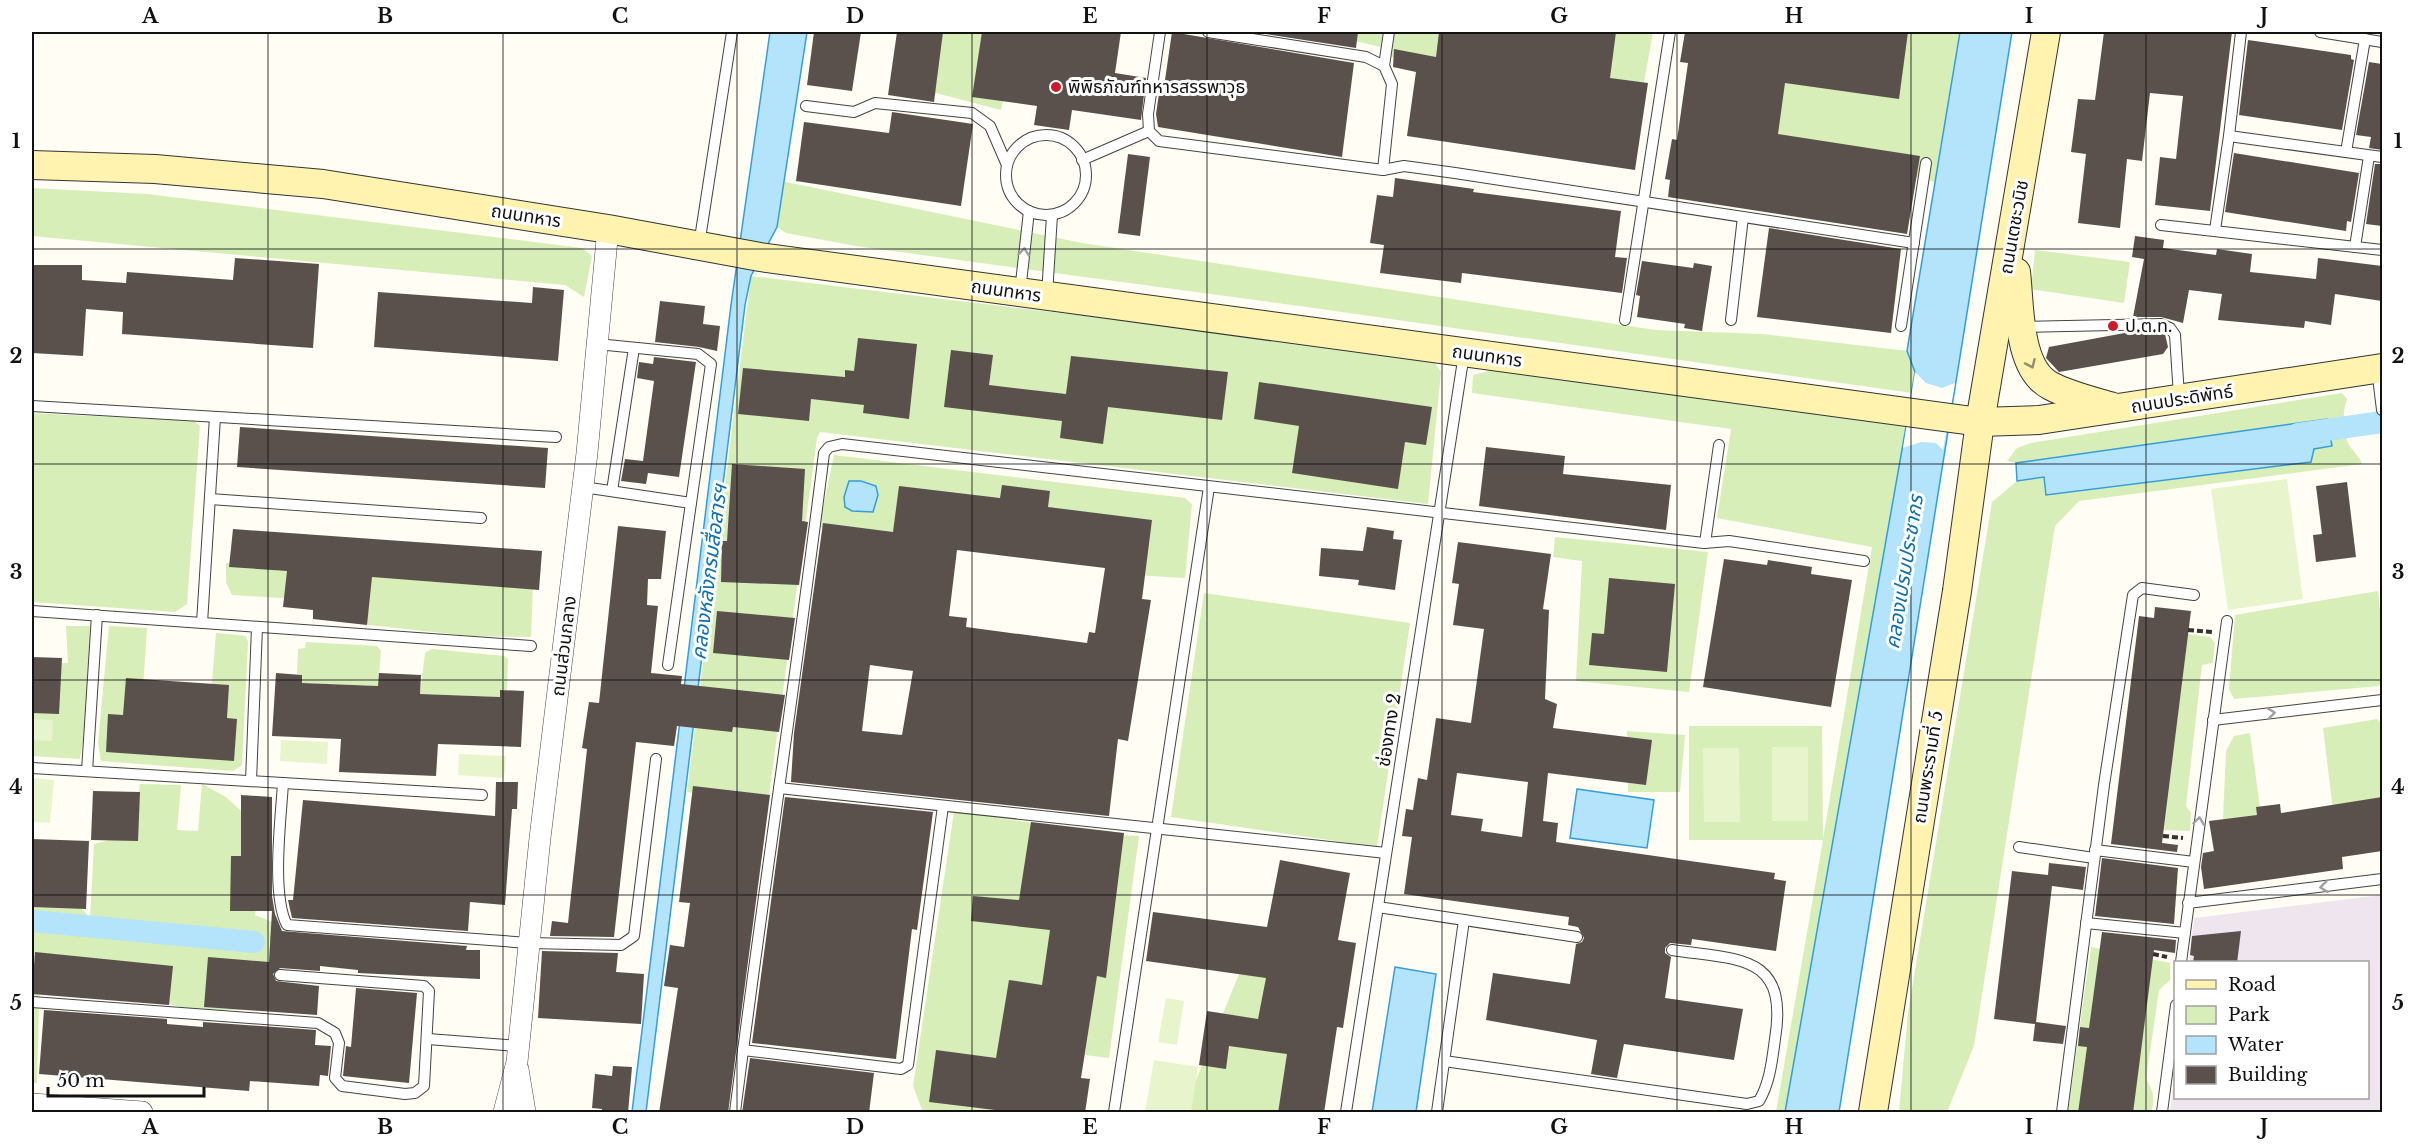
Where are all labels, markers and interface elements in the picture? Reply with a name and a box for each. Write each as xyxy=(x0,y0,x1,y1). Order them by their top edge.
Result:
text: A xyxy=(141,4,159,28)
text: B xyxy=(377,4,393,28)
text: C xyxy=(612,4,628,28)
text: D xyxy=(846,4,864,28)
text: E xyxy=(1082,4,1098,28)
text: F xyxy=(1317,4,1331,28)
text: G xyxy=(1550,4,1568,28)
text: H xyxy=(1785,4,1804,28)
text: I xyxy=(2025,4,2033,28)
text: J xyxy=(2256,4,2268,28)
place label: พิพิธภัณฑ์ทหารสรรพาวุธ xyxy=(1068,76,1245,98)
marker: พิพิธภัณฑ์ทหารสรรพาวุธ xyxy=(1049,80,1063,94)
text: 1 xyxy=(12,129,21,153)
text: 1 xyxy=(2394,129,2403,153)
street label: ถนนเตชะวนิช xyxy=(1995,178,2033,276)
street label: ถนนทหาร xyxy=(489,200,563,232)
one-way arrow xyxy=(1017,247,1030,257)
street label: ถนนทหาร xyxy=(970,275,1043,307)
place label: ป.ต.ท. xyxy=(2125,315,2173,337)
marker: ป.ต.ท. xyxy=(2106,319,2120,333)
street label: ถนนทหาร xyxy=(1451,340,1524,372)
text: 2 xyxy=(9,344,23,368)
text: 2 xyxy=(2391,344,2405,368)
one-way arrow xyxy=(2024,358,2036,369)
street label: ถนนประดิพัทธ์ xyxy=(2129,380,2235,418)
water label: คลองหลังกรมสื่อสารฯ xyxy=(684,481,732,661)
water label: คลองเปรมประชากร xyxy=(1880,492,1928,651)
text: 3 xyxy=(10,560,22,584)
text: 3 xyxy=(2392,560,2404,584)
street label: ถนนส่วนกลาง xyxy=(547,594,581,698)
street label: ช่องทาง 2 xyxy=(1372,692,1406,768)
one-way arrow xyxy=(2266,707,2276,720)
street label: ถนนพระรามที่ 5 xyxy=(1906,709,1948,825)
text: 4 xyxy=(9,775,23,799)
text: 4 xyxy=(2391,775,2405,799)
one-way arrow xyxy=(2192,817,2205,826)
one-way arrow xyxy=(2320,880,2329,892)
legend xyxy=(2174,961,2369,1099)
text: Road xyxy=(2228,974,2276,996)
text: 5 xyxy=(10,991,22,1015)
text: 5 xyxy=(2392,991,2404,1015)
text: Park xyxy=(2228,1004,2270,1026)
text: Water xyxy=(2227,1034,2284,1056)
scale bar xyxy=(48,1060,204,1098)
text: Building xyxy=(2228,1064,2307,1086)
text: 50 m xyxy=(57,1070,105,1092)
text: A xyxy=(141,1115,159,1139)
text: B xyxy=(377,1115,393,1139)
text: C xyxy=(612,1115,628,1139)
text: D xyxy=(846,1115,864,1139)
text: E xyxy=(1082,1115,1098,1139)
text: F xyxy=(1317,1115,1331,1139)
text: G xyxy=(1550,1115,1568,1139)
text: H xyxy=(1785,1115,1804,1139)
text: I xyxy=(2025,1115,2033,1139)
text: J xyxy=(2256,1115,2268,1139)

